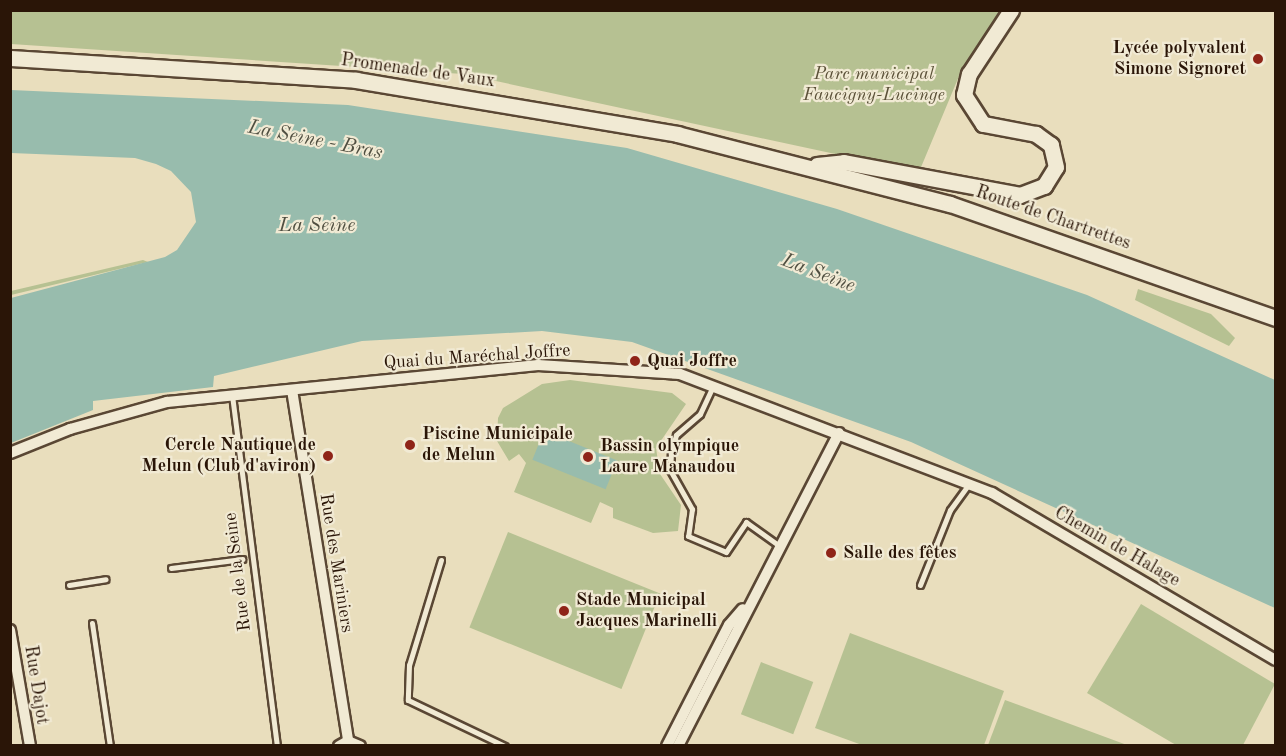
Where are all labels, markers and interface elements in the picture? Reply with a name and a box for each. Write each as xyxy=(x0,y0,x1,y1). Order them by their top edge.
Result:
place label: Lycée polyvalent Simone Signoret xyxy=(1113,38,1246,80)
street label: Promenade de Vaux xyxy=(340,49,496,93)
marker: Lycée polyvalent Simone Signoret xyxy=(1251,52,1265,66)
park label: Parc municipal Faucigny-Lucinge xyxy=(803,64,945,106)
water label: La Seine - Bras xyxy=(245,116,385,166)
street label: Route de Chartrettes xyxy=(973,181,1133,255)
water label: La Seine xyxy=(279,214,355,238)
water label: La Seine xyxy=(778,249,858,299)
street label: Quai du Maréchal Joffre xyxy=(383,340,571,374)
place label: Quai Joffre xyxy=(647,350,737,372)
marker: Quai Joffre xyxy=(628,354,642,368)
place label: Piscine Municipale de Melun xyxy=(422,424,573,466)
place label: Cercle Nautique de Melun (Club d'aviron) xyxy=(142,435,316,478)
place label: Bassin olympique Laure Manaudou xyxy=(600,436,739,478)
marker: Piscine Municipale de Melun xyxy=(403,438,417,452)
marker: Cercle Nautique de Melun (Club d'aviron) xyxy=(321,449,335,463)
marker: Bassin olympique Laure Manaudou xyxy=(581,450,595,464)
street label: Rue des Mariniers xyxy=(314,492,358,634)
street label: Chemin de Halage xyxy=(1050,502,1184,592)
street label: Rue de la Seine xyxy=(220,511,256,633)
place label: Salle des fêtes xyxy=(843,542,956,564)
marker: Salle des fêtes xyxy=(824,546,838,560)
place label: Stade Municipal Jacques Marinelli xyxy=(576,590,717,632)
marker: Stade Municipal Jacques Marinelli xyxy=(557,604,571,618)
street label: Rue Dajot xyxy=(19,644,53,726)

